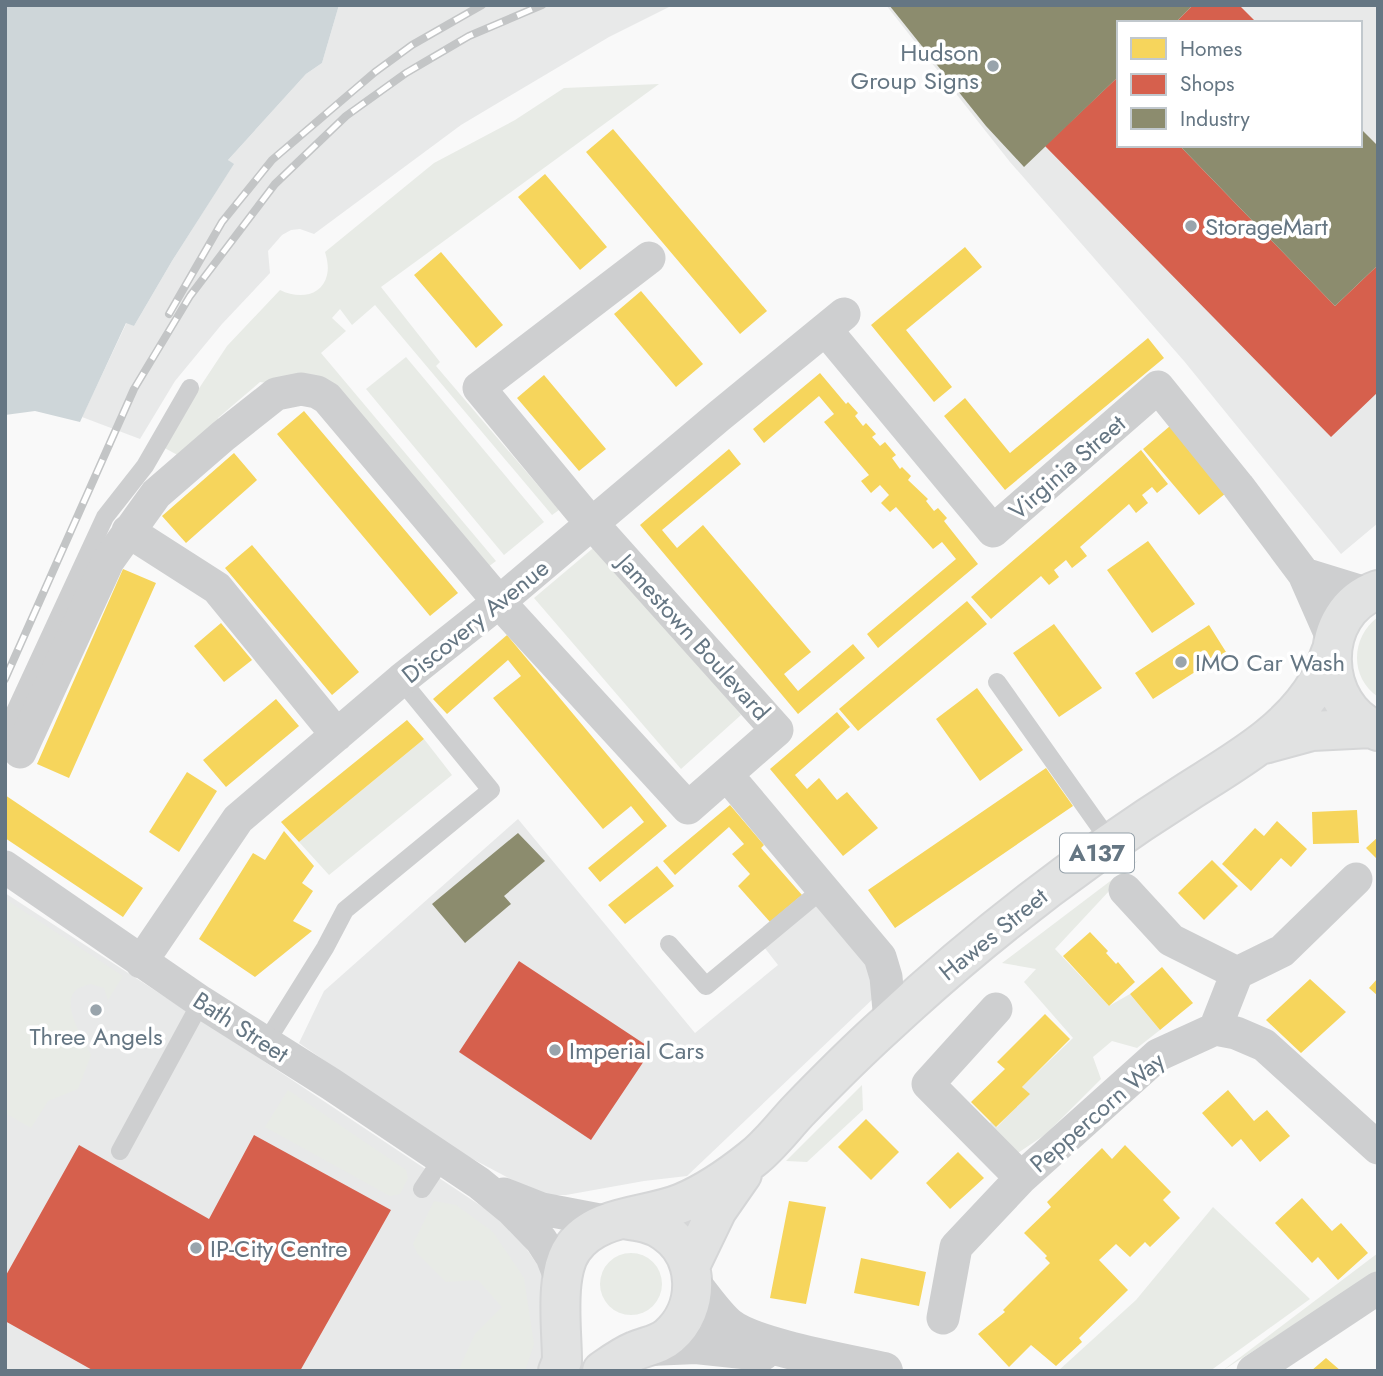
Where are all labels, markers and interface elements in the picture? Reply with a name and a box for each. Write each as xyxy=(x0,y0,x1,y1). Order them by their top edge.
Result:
legend xyxy=(1117,21,1362,147)
text: Homes xyxy=(1180,34,1242,64)
place label: Hudson Group Signs xyxy=(851,35,979,98)
marker: Hudson Group Signs xyxy=(985,58,1001,74)
text: Shops xyxy=(1180,69,1234,99)
text: Industry xyxy=(1180,104,1251,134)
place label: StorageMart xyxy=(1205,209,1328,244)
marker: StorageMart xyxy=(1183,218,1199,234)
street label: Virginia Street xyxy=(1001,406,1133,528)
street label: Jamestown Boulevard xyxy=(608,544,778,728)
street label: Discovery Avenue xyxy=(394,551,556,691)
place label: IMO Car Wash xyxy=(1195,645,1345,680)
marker: IMO Car Wash xyxy=(1173,654,1189,670)
road number: A137 xyxy=(1060,834,1134,873)
street label: Hawes Street xyxy=(931,879,1055,989)
street label: Bath Street xyxy=(186,983,296,1071)
marker: Three Angels xyxy=(88,1002,104,1018)
place label: Three Angels xyxy=(29,1019,163,1054)
place label: Imperial Cars xyxy=(569,1033,704,1068)
marker: Imperial Cars xyxy=(547,1042,563,1058)
street label: Peppercorn Way xyxy=(1022,1043,1172,1180)
place label: IP-City Centre xyxy=(210,1231,348,1266)
marker: IP-City Centre xyxy=(188,1240,204,1256)

